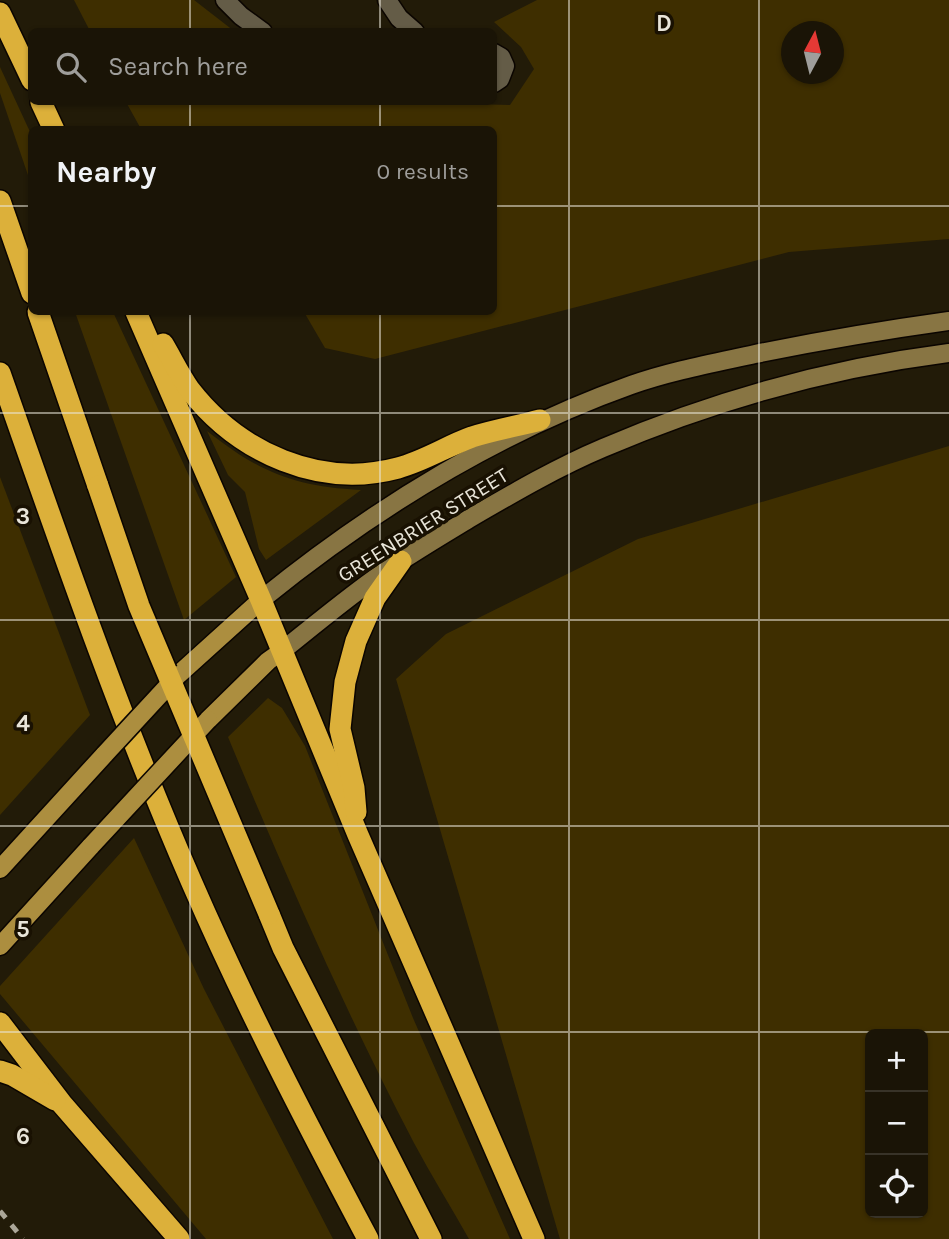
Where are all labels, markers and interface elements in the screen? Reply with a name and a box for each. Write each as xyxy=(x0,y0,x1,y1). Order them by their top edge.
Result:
text: D xyxy=(656,10,672,37)
north arrow xyxy=(781,21,844,84)
search box xyxy=(28,28,497,105)
icon: search xyxy=(52,48,90,86)
text: Search here xyxy=(108,51,248,82)
text: Nearby xyxy=(56,154,156,190)
text: 0 results xyxy=(377,158,469,185)
street label: GREENBRIER STREET xyxy=(334,463,513,587)
text: 3 xyxy=(16,503,30,530)
text: 4 xyxy=(16,710,30,737)
text: 5 xyxy=(16,916,30,943)
map controls xyxy=(865,1029,928,1218)
button: + xyxy=(865,1029,928,1092)
button: − xyxy=(865,1092,928,1155)
text: 6 xyxy=(16,1123,30,1150)
button: locate xyxy=(865,1155,928,1218)

